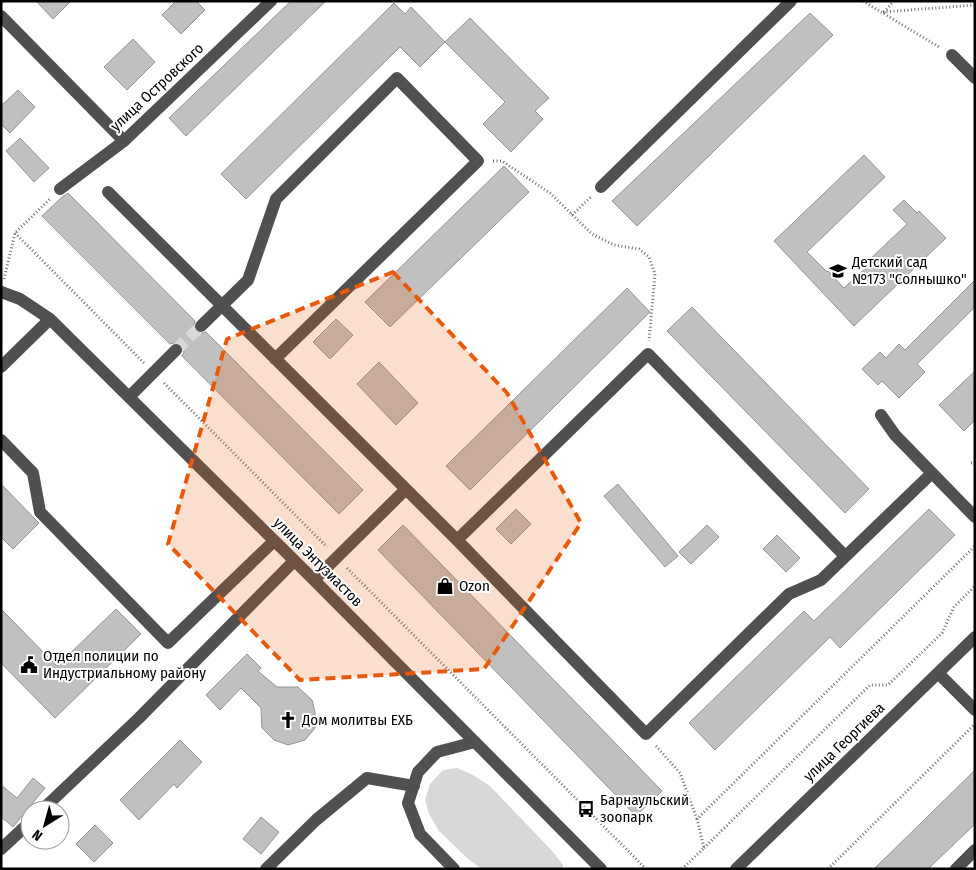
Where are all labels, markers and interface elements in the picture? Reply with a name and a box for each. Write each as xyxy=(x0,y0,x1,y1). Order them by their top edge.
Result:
street label: улица Островского xyxy=(107,39,207,135)
place label: Детский сад №173 "Солнышко" xyxy=(851,253,967,288)
school or university icon: Детский сад №173 "Солнышко" xyxy=(828,261,848,281)
street label: улица Энтузиастов xyxy=(270,514,366,610)
shop icon: Ozon xyxy=(435,576,455,596)
place label: Ozon xyxy=(459,577,490,595)
place label: Отдел полиции по Индустриальному району xyxy=(43,647,206,682)
public building icon: Отдел полиции по Индустриальному району xyxy=(19,655,39,675)
street label: улица Георгиева xyxy=(800,699,888,785)
church icon: Дом молитвы ЕХБ xyxy=(278,710,298,730)
place label: Дом молитвы ЕХБ xyxy=(301,711,413,729)
place label: Барнаульский зоопарк xyxy=(600,791,689,826)
bus stop icon: Барнаульский зоопарк xyxy=(576,799,596,819)
north arrow xyxy=(20,800,70,850)
text: N xyxy=(29,826,46,844)

